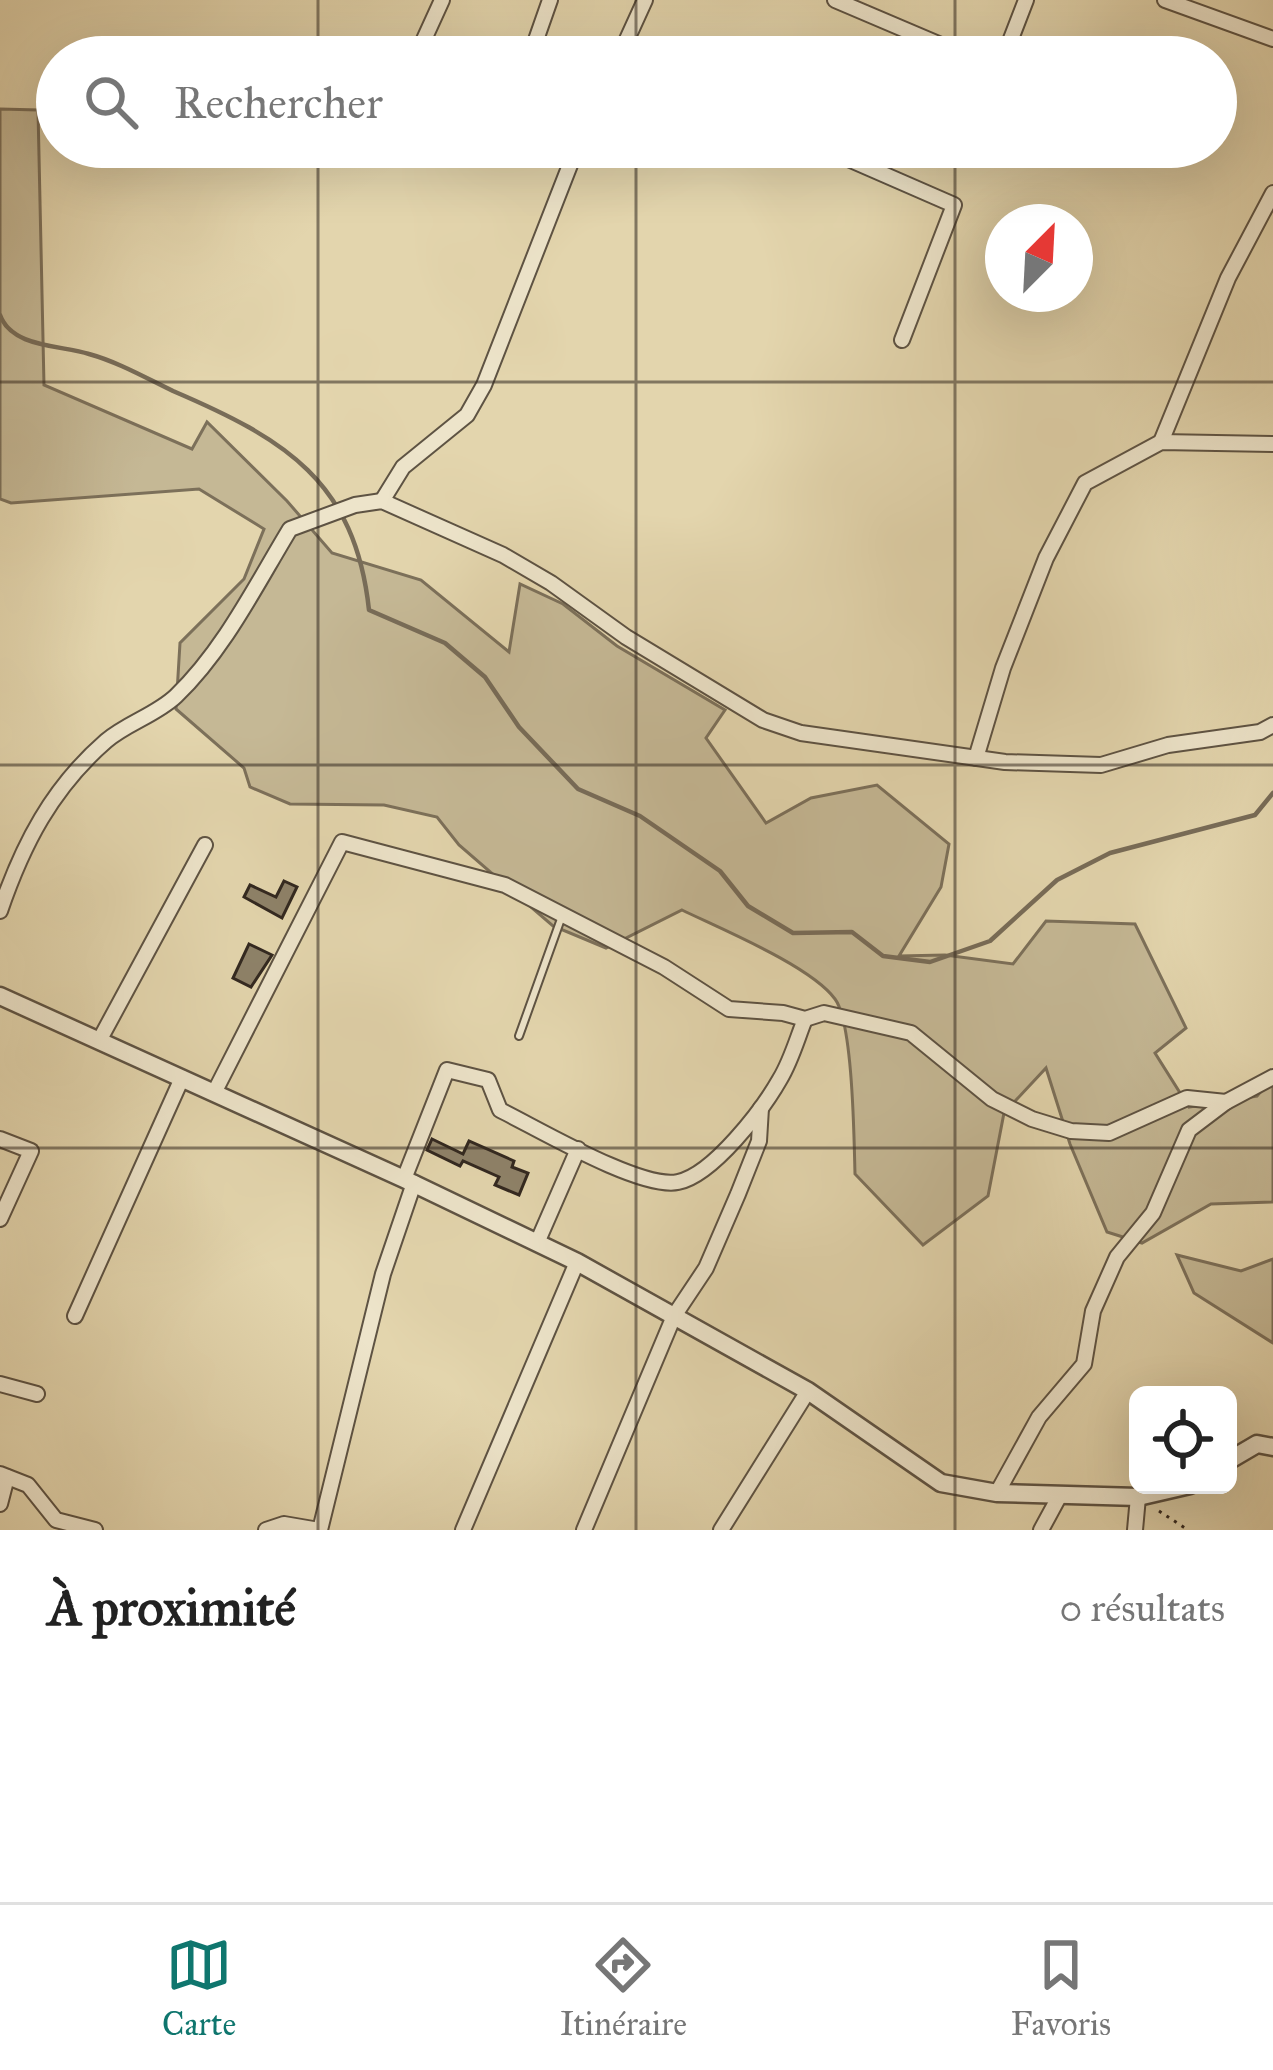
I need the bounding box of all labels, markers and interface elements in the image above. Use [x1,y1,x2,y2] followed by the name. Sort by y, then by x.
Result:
[36,36,1237,168] search box
[78,69,144,135] icon: search
[174,75,383,130] text: Rechercher
[985,204,1093,312] north arrow
[1129,1386,1237,1494] map controls
[1129,1386,1237,1494] button: locate
[48,1577,296,1639] text: À proximité
[1060,1584,1225,1632] text: 0 résultats
[162,1932,236,2044] tab: Carte
[560,1932,687,2044] tab: Itinéraire
[1011,1932,1111,2044] tab: Favoris

